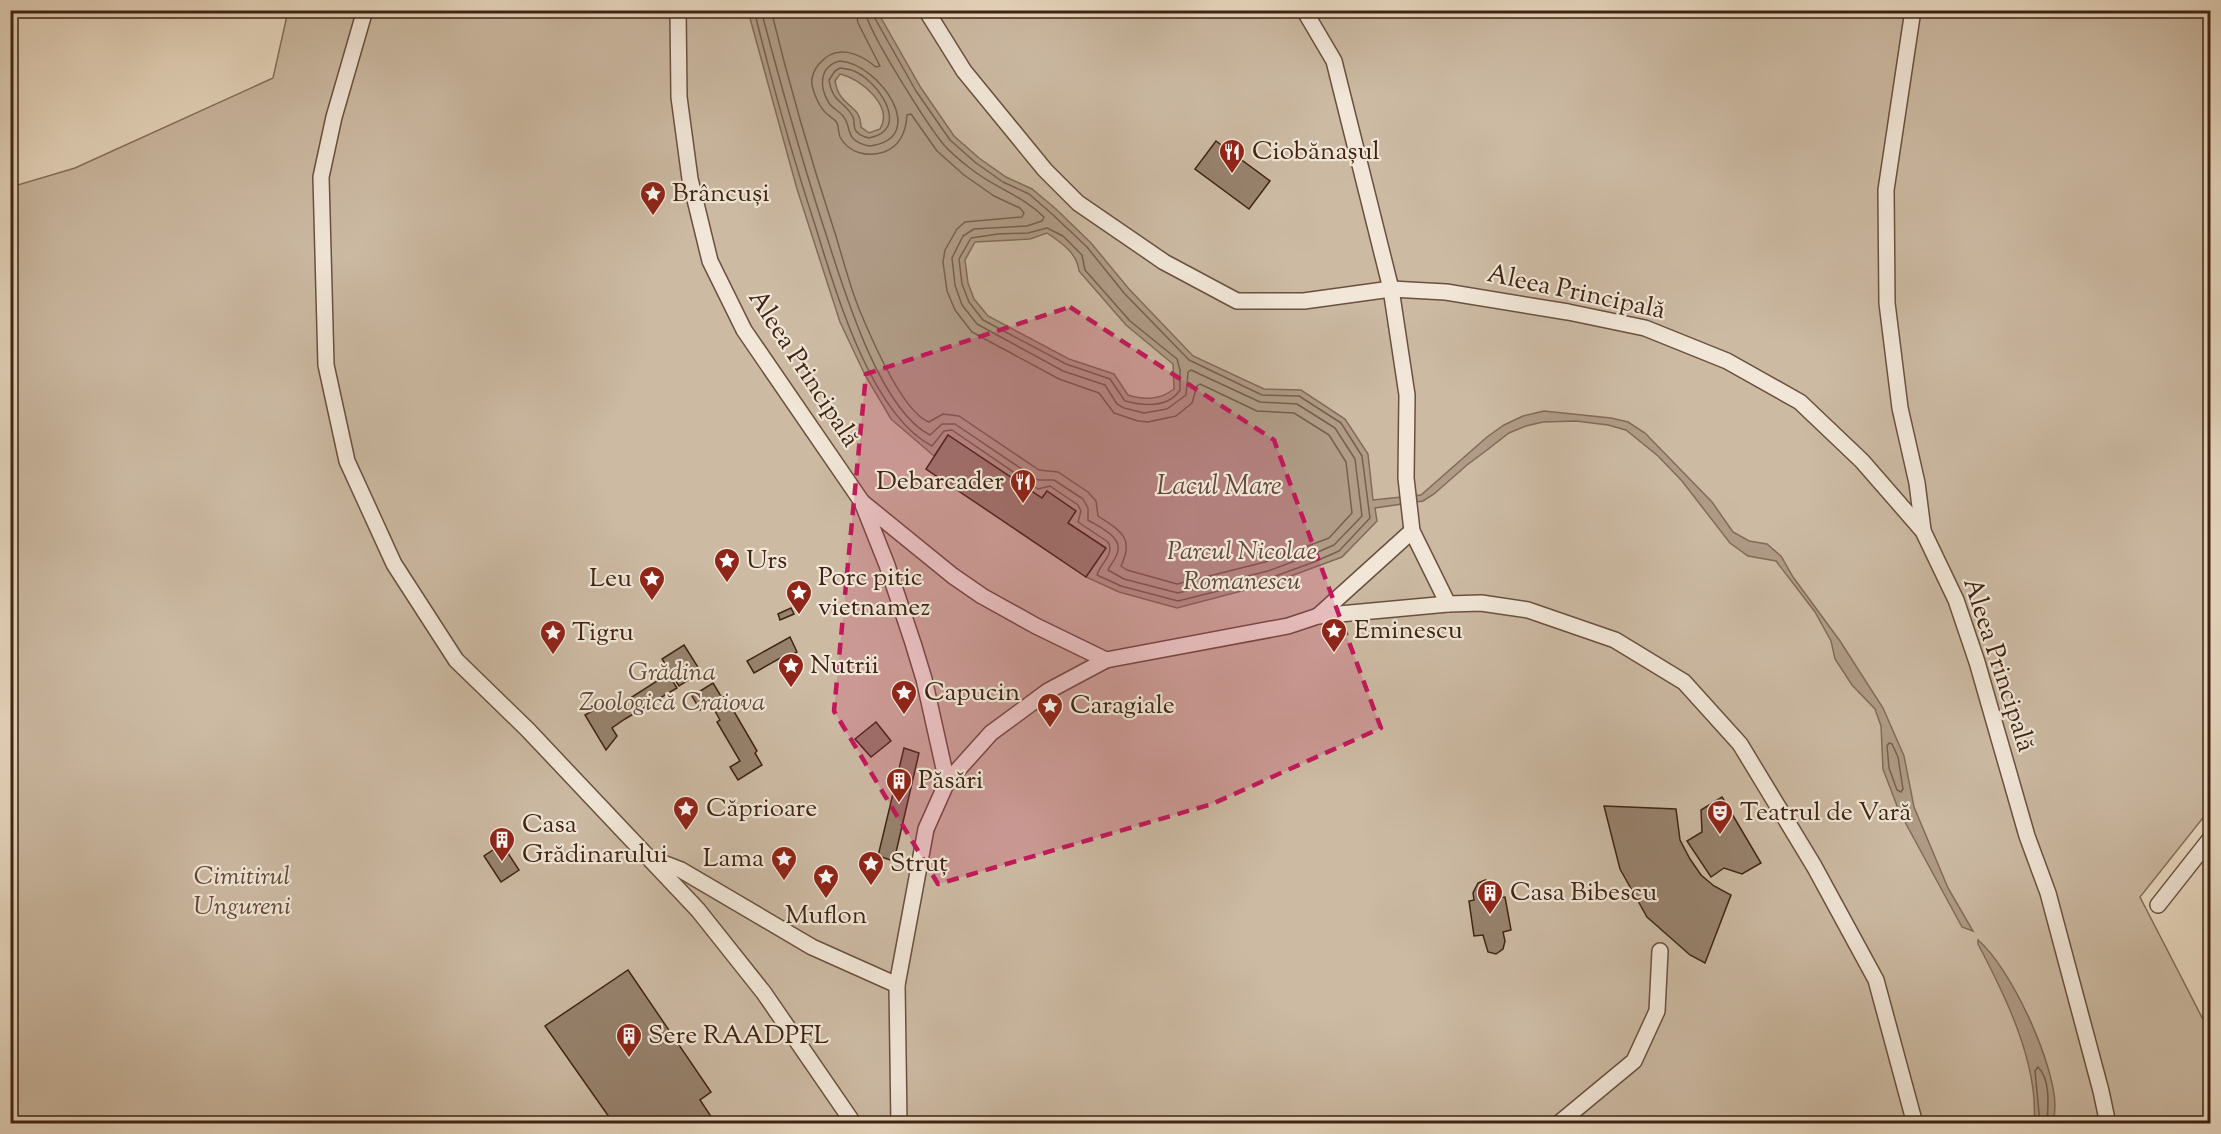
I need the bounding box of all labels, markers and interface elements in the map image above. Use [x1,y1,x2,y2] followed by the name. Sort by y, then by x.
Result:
[1252,134,1380,171] place label: Ciobănașul
[1217,137,1247,175] restaurant icon: Ciobănașul
[672,176,770,213] place label: Brâncuși
[638,179,668,217] place icon: Brâncuși
[1484,256,1668,330] street label: Aleea Principală
[738,283,868,455] street label: Aleea Principală
[876,464,1004,501] place label: Debarcader
[1008,467,1038,505] restaurant icon: Debarcader
[1156,468,1282,507] water label: Lacul Mare
[1167,534,1317,601] park label: Parcul Nicolae Romanescu
[746,543,787,580] place label: Urs
[712,546,742,584] place icon: Urs
[818,560,930,627] place label: Porc pitic vietnamez
[589,561,632,598] place label: Leu
[637,564,667,602] place icon: Leu
[1952,573,2044,757] street label: Aleea Principală
[784,578,814,616] place icon: Porc pitic vietnamez
[1354,613,1463,650] place label: Eminescu
[572,615,634,652] place label: Tigru
[1319,616,1349,654] place icon: Eminescu
[538,618,568,656] place icon: Tigru
[810,648,879,685] place label: Nutrii
[776,651,806,689] place icon: Nutrii
[579,655,765,722] park label: Grădina Zoologică Craiova
[924,675,1020,712] place label: Capucin
[889,678,919,716] place icon: Capucin
[1070,688,1175,725] place label: Caragiale
[1035,691,1065,729] place icon: Caragiale
[918,763,983,800] place label: Păsări
[884,766,914,804] building icon: Păsări
[706,791,817,828] place label: Căprioare
[671,794,701,832] place icon: Căprioare
[1740,795,1911,832] place label: Teatrul de Vară
[1705,798,1735,836] theatre icon: Teatrul de Vară
[522,807,668,874] place label: Casa Grădinarului
[487,825,517,863] building icon: Casa Grădinarului
[703,841,764,878] place label: Lama
[769,844,799,882] place icon: Lama
[890,846,948,883] place label: Struț
[856,849,886,887] place icon: Struț
[193,859,291,926] park label: Cimitirul Ungureni
[811,862,841,900] place icon: Muflon
[1510,875,1657,912] place label: Casa Bibescu
[1475,878,1505,916] building icon: Casa Bibescu
[785,898,867,935] place label: Muflon
[648,1018,830,1055] place label: Sere RAADPFL
[614,1021,644,1059] building icon: Sere RAADPFL

